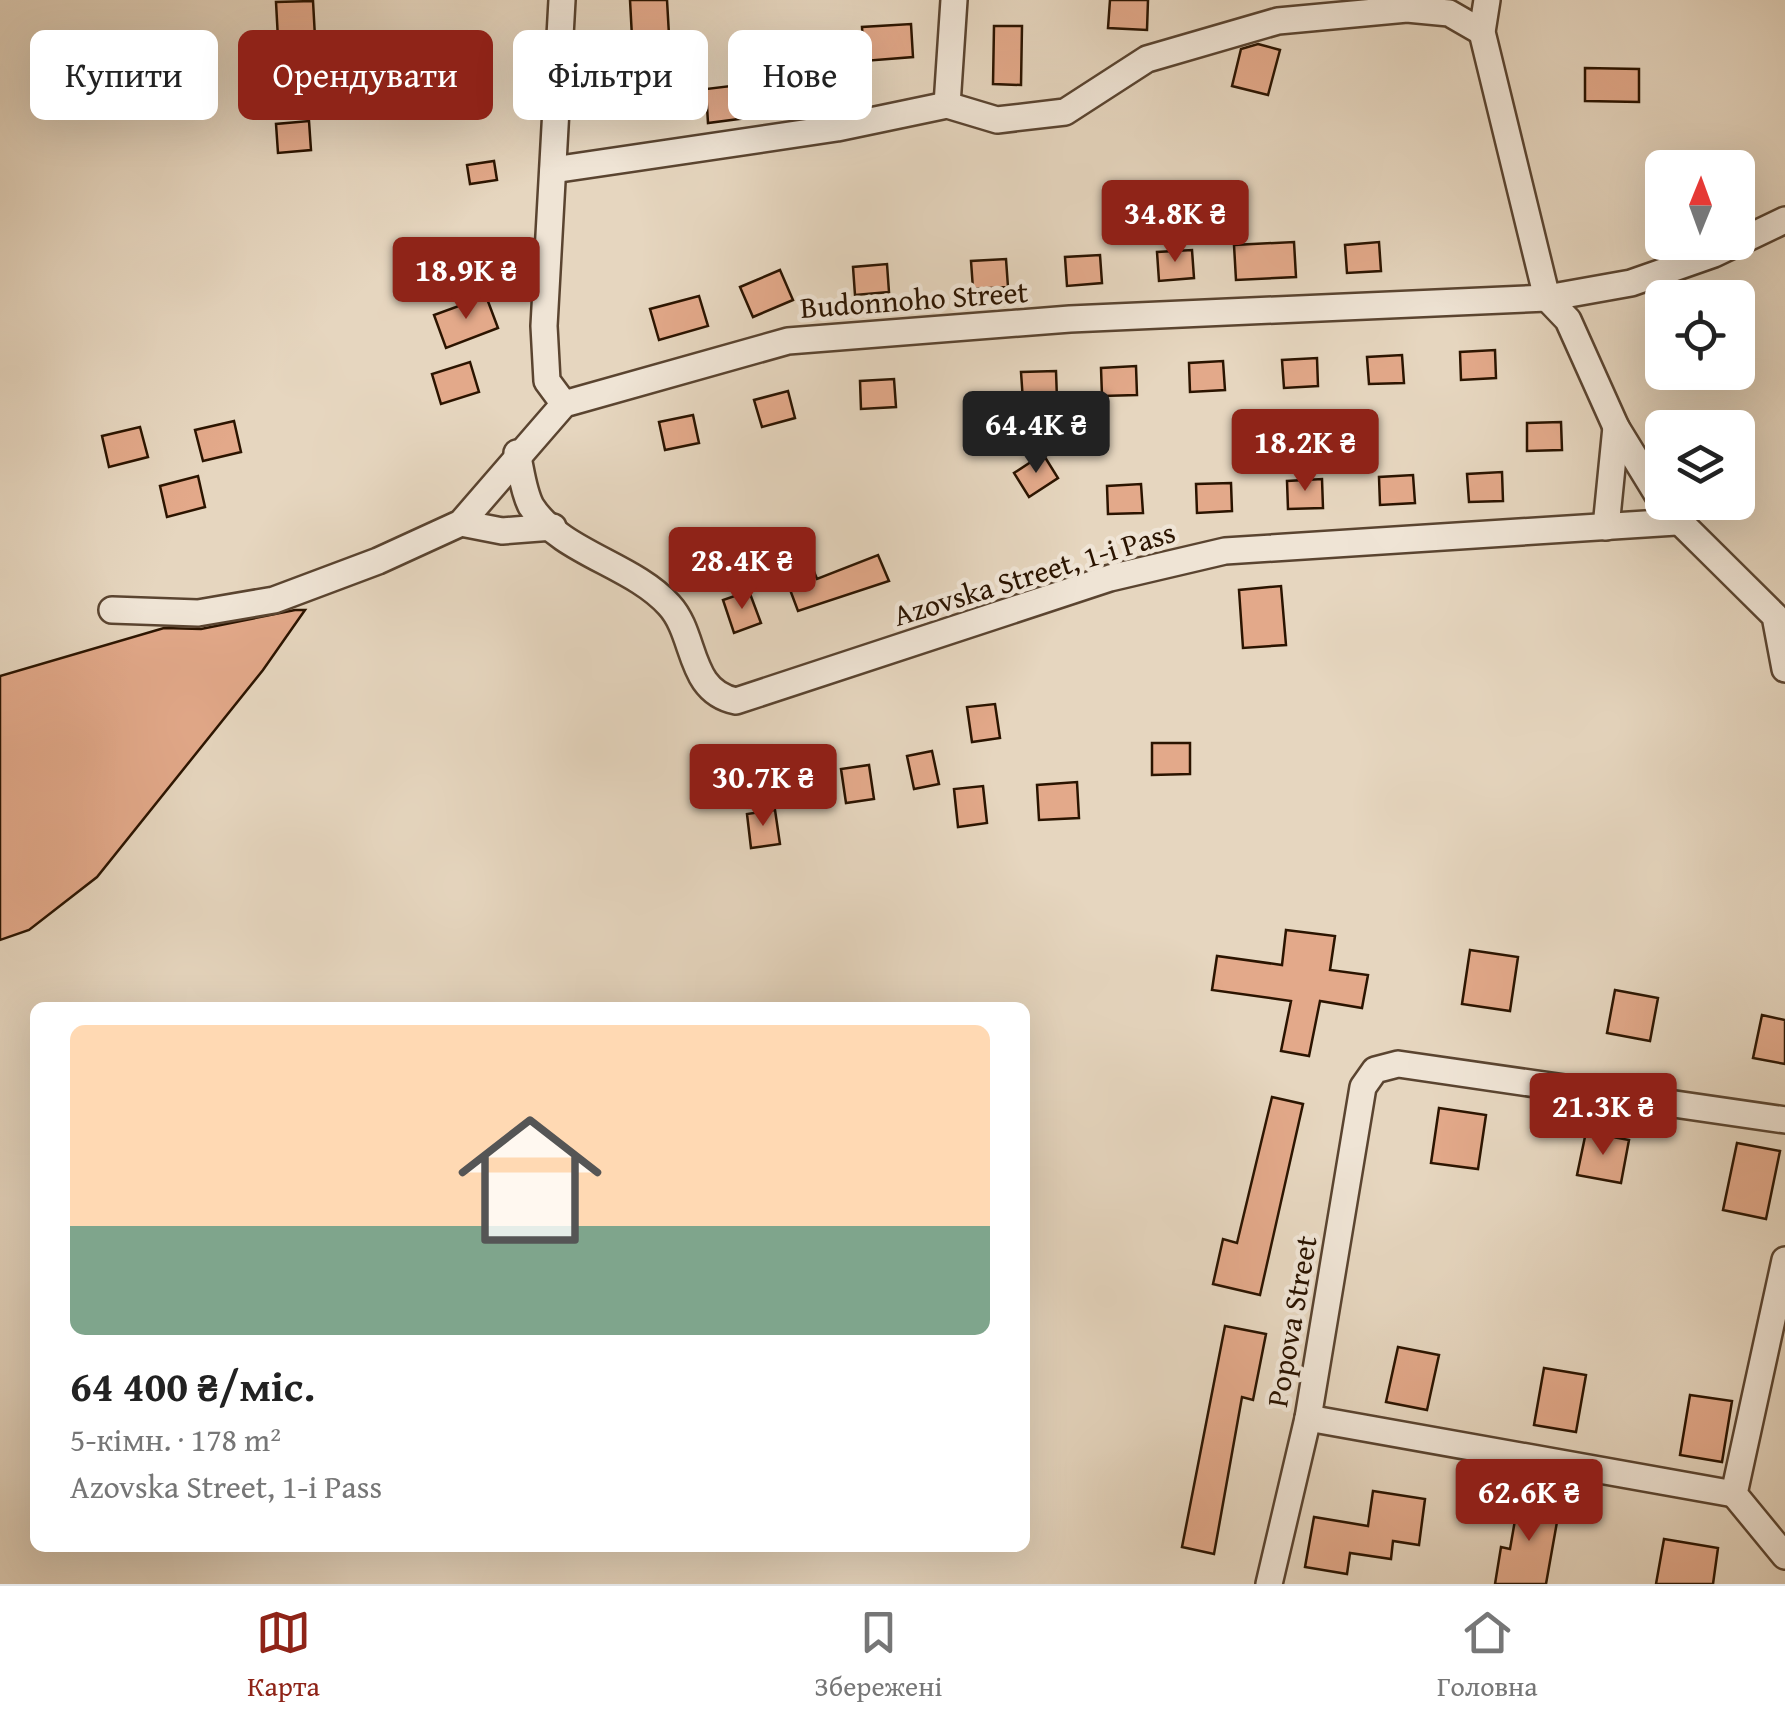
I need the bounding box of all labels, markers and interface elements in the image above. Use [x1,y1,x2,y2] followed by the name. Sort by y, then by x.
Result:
[30,30,218,120] chip: Купити
[238,30,493,120] chip: Орендувати
[513,30,708,120] chip: Фільтри
[728,30,872,120] chip: Нове
[1645,150,1755,260] north arrow
[1645,150,1755,520] map controls
[1083,180,1267,265] pin: 34.8K ₴
[1124,189,1226,236] text: 34.8K ₴
[374,237,558,322] pin: 18.9K ₴
[415,246,517,293] text: 18.9K ₴
[799,269,1030,329] street label: Budonnoho Street
[1645,280,1755,390] button: locate
[944,391,1128,476] pin: 64.4K ₴
[985,400,1087,447] text: 64.4K ₴
[1213,409,1397,494] pin: 18.2K ₴
[1645,410,1755,520] button: layers
[1254,418,1356,465] text: 18.2K ₴
[888,509,1180,637] street label: Azovska Street, 1-i Pass
[650,527,834,612] pin: 28.4K ₴
[691,536,793,583] text: 28.4K ₴
[671,744,855,829] pin: 30.7K ₴
[712,753,814,800] text: 30.7K ₴
[1511,1073,1695,1158] pin: 21.3K ₴
[1552,1082,1654,1129] text: 21.3K ₴
[440,1090,620,1270] icon: home
[1254,1231,1328,1410] street label: Popova Street
[70,1355,315,1416] text: 64 400 ₴/міс.
[70,1416,281,1463] text: 5-кімн. · 178 m²
[1437,1459,1621,1544] pin: 62.6K ₴
[70,1463,382,1510] text: Azovska Street, 1-i Pass
[1478,1468,1580,1515] text: 62.6K ₴
[247,1605,320,1706] tab: Карта
[814,1605,942,1706] tab: Збережені
[1437,1605,1538,1706] tab: Головна

